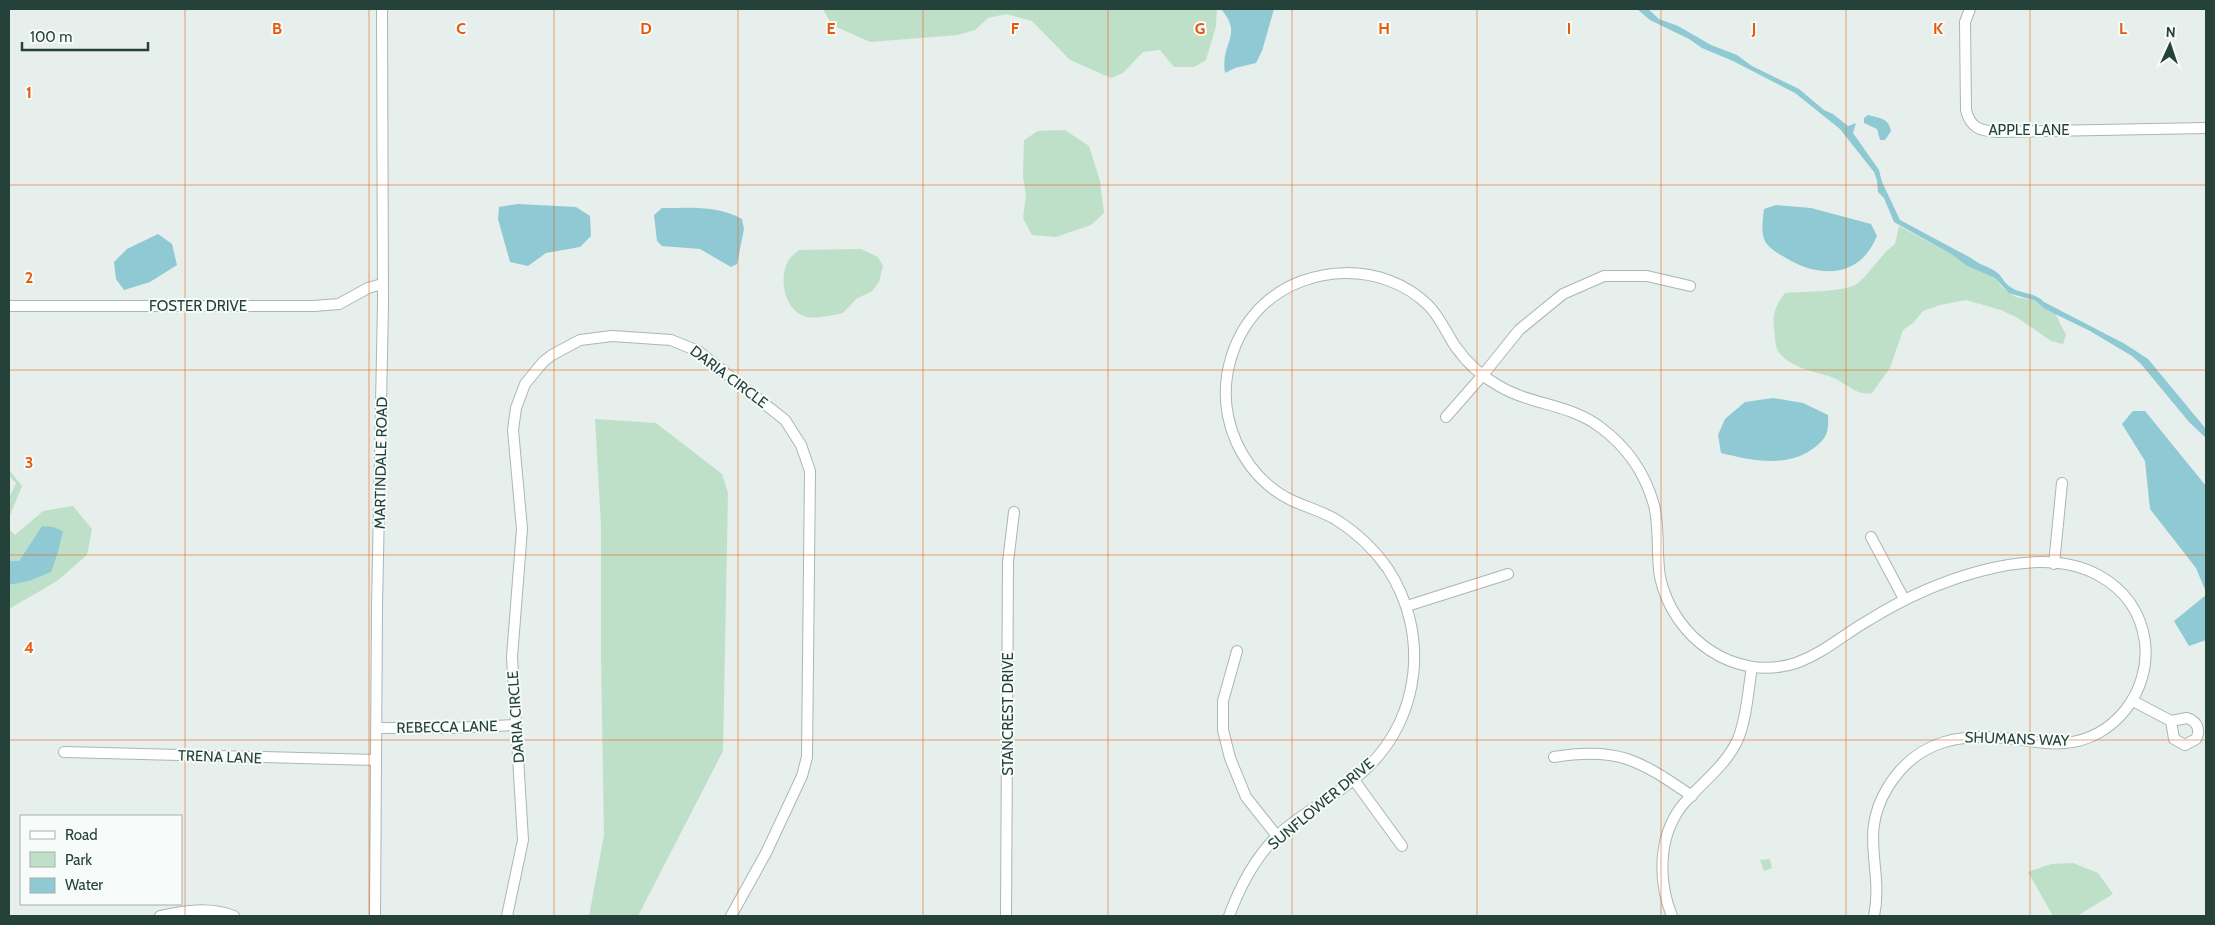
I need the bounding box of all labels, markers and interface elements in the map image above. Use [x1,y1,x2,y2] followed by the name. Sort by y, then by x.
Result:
[272,19,282,38] text: B
[456,19,466,38] text: C
[640,19,652,38] text: D
[826,19,836,38] text: E
[1011,19,1020,38] text: F
[1195,19,1205,38] text: G
[1378,19,1390,38] text: H
[1567,19,1571,38] text: I
[1751,19,1756,38] text: J
[1933,19,1943,38] text: K
[2119,19,2127,38] text: L
[22,20,149,52] scale bar
[2145,20,2195,70] north arrow
[2165,23,2176,41] text: N
[30,28,72,46] text: 100 m
[26,83,32,102] text: 1
[1988,121,2070,139] street label: APPLE LANE
[25,268,33,287] text: 2
[149,297,247,315] street label: FOSTER DRIVE
[687,342,771,412] street label: DARIA CIRCLE
[371,397,391,529] street label: MARTINDALE ROAD
[25,453,33,472] text: 3
[24,638,34,657] text: 4
[999,652,1017,776] street label: STANCREST DRIVE
[504,670,528,764] street label: DARIA CIRCLE
[396,717,498,737] street label: REBECCA LANE
[1964,728,2070,750] street label: SHUMANS WAY
[178,747,262,767] street label: TRENA LANE
[1264,754,1378,854] street label: SUNFLOWER DRIVE
[20,815,182,905] legend
[65,826,98,844] text: Road
[65,851,92,869] text: Park
[65,876,103,894] text: Water

